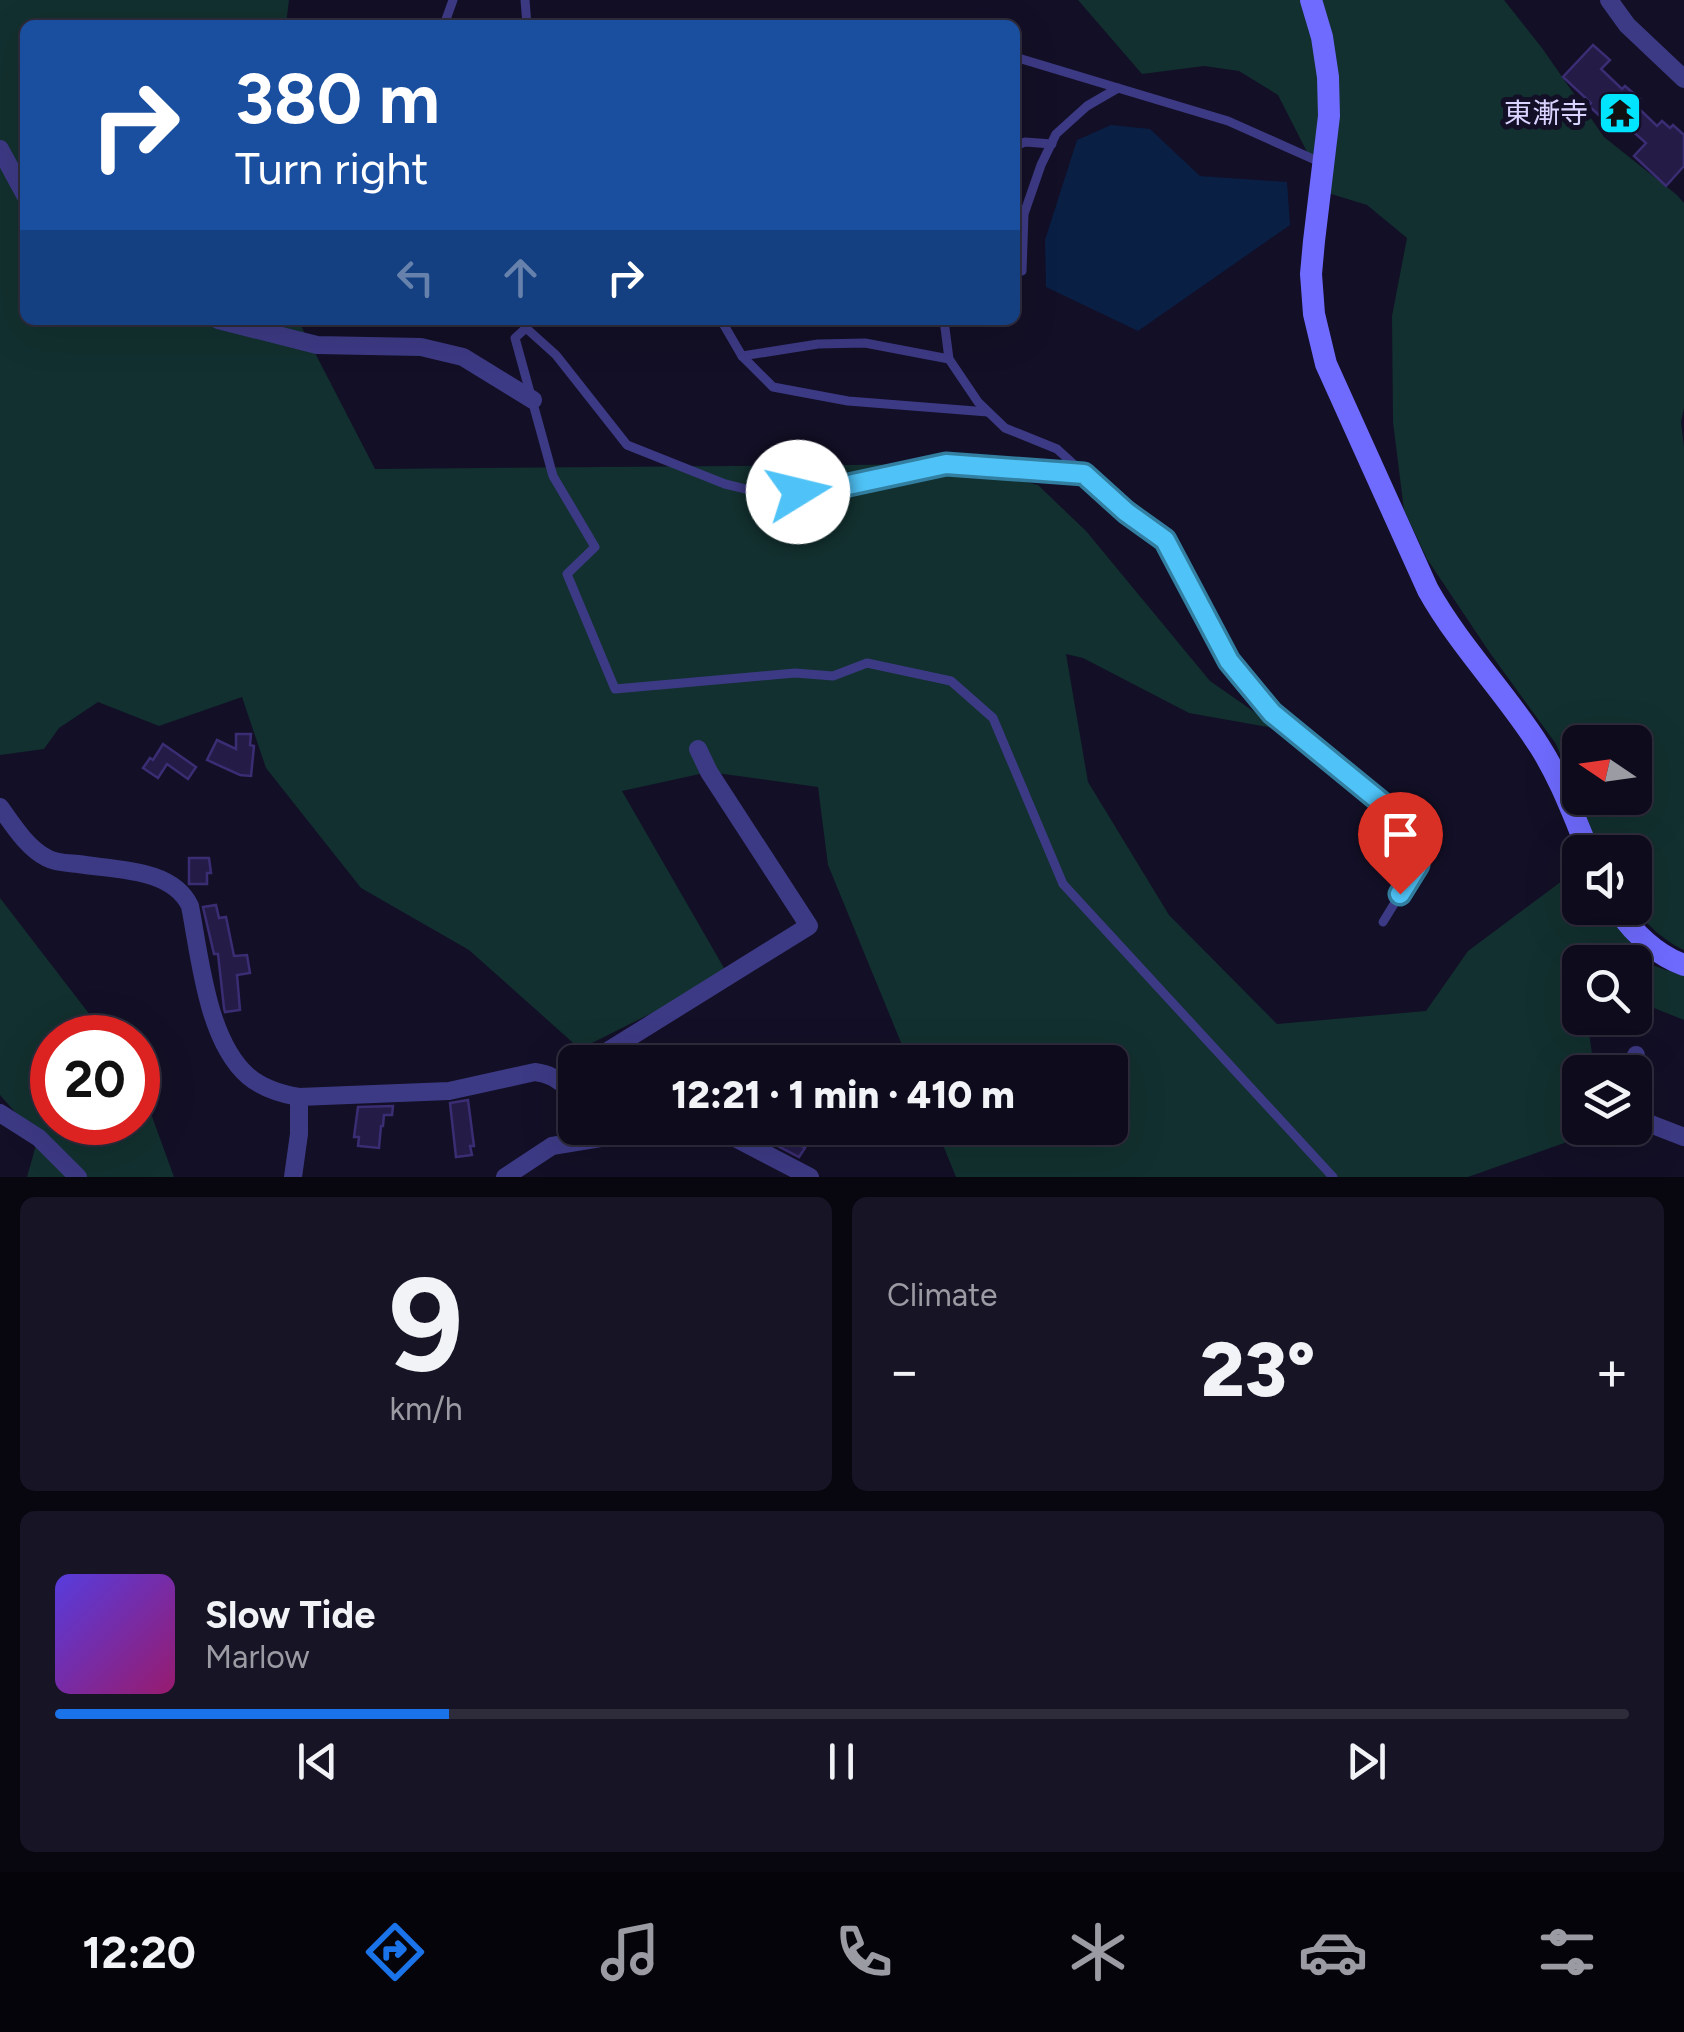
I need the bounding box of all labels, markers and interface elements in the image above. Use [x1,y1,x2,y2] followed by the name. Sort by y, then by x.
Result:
[235,56,440,141] text: 380 m
[70,60,200,190] icon: right
[1597,90,1643,136] temple icon: 東漸寺
[1504,96,1588,130] place label: 東漸寺
[235,141,428,195] text: Turn right
[388,250,443,305] icon: left
[493,250,548,305] icon: ahead
[598,250,653,305] icon: right
[746,440,850,544] position arrow
[1562,725,1652,815] north arrow
[1562,725,1652,1145] map controls
[1358,792,1443,895] pin
[1373,807,1428,862] icon: arrive
[1562,835,1652,925] button: sound
[1562,945,1652,1035] button: search
[30,1015,160,1145] speed limit sign: 20
[1562,1055,1652,1145] button: layers
[671,1072,1015,1118] text: 12:21 · 1 min · 410 m
[388,1247,464,1403] text: 9
[887,1276,998,1314] text: Climate
[1201,1325,1315,1415] text: 23°
[887,1338,921,1404] text: −
[1595,1338,1629,1404] text: +
[389,1390,463,1428] text: km/h
[205,1592,375,1638] text: Slow Tide
[205,1638,309,1676] text: Marlow
[290,1734,345,1789] icon: previous
[814,1734,869,1789] icon: pause
[1339,1734,1394,1789] icon: next
[360,1917,430,1987] icon: directions
[595,1917,665,1987] icon: music
[829,1917,899,1987] icon: phone
[1063,1917,1133,1987] icon: climate
[1298,1917,1368,1987] icon: car
[1532,1917,1602,1987] icon: filters
[82,1925,196,1979] text: 12:20

